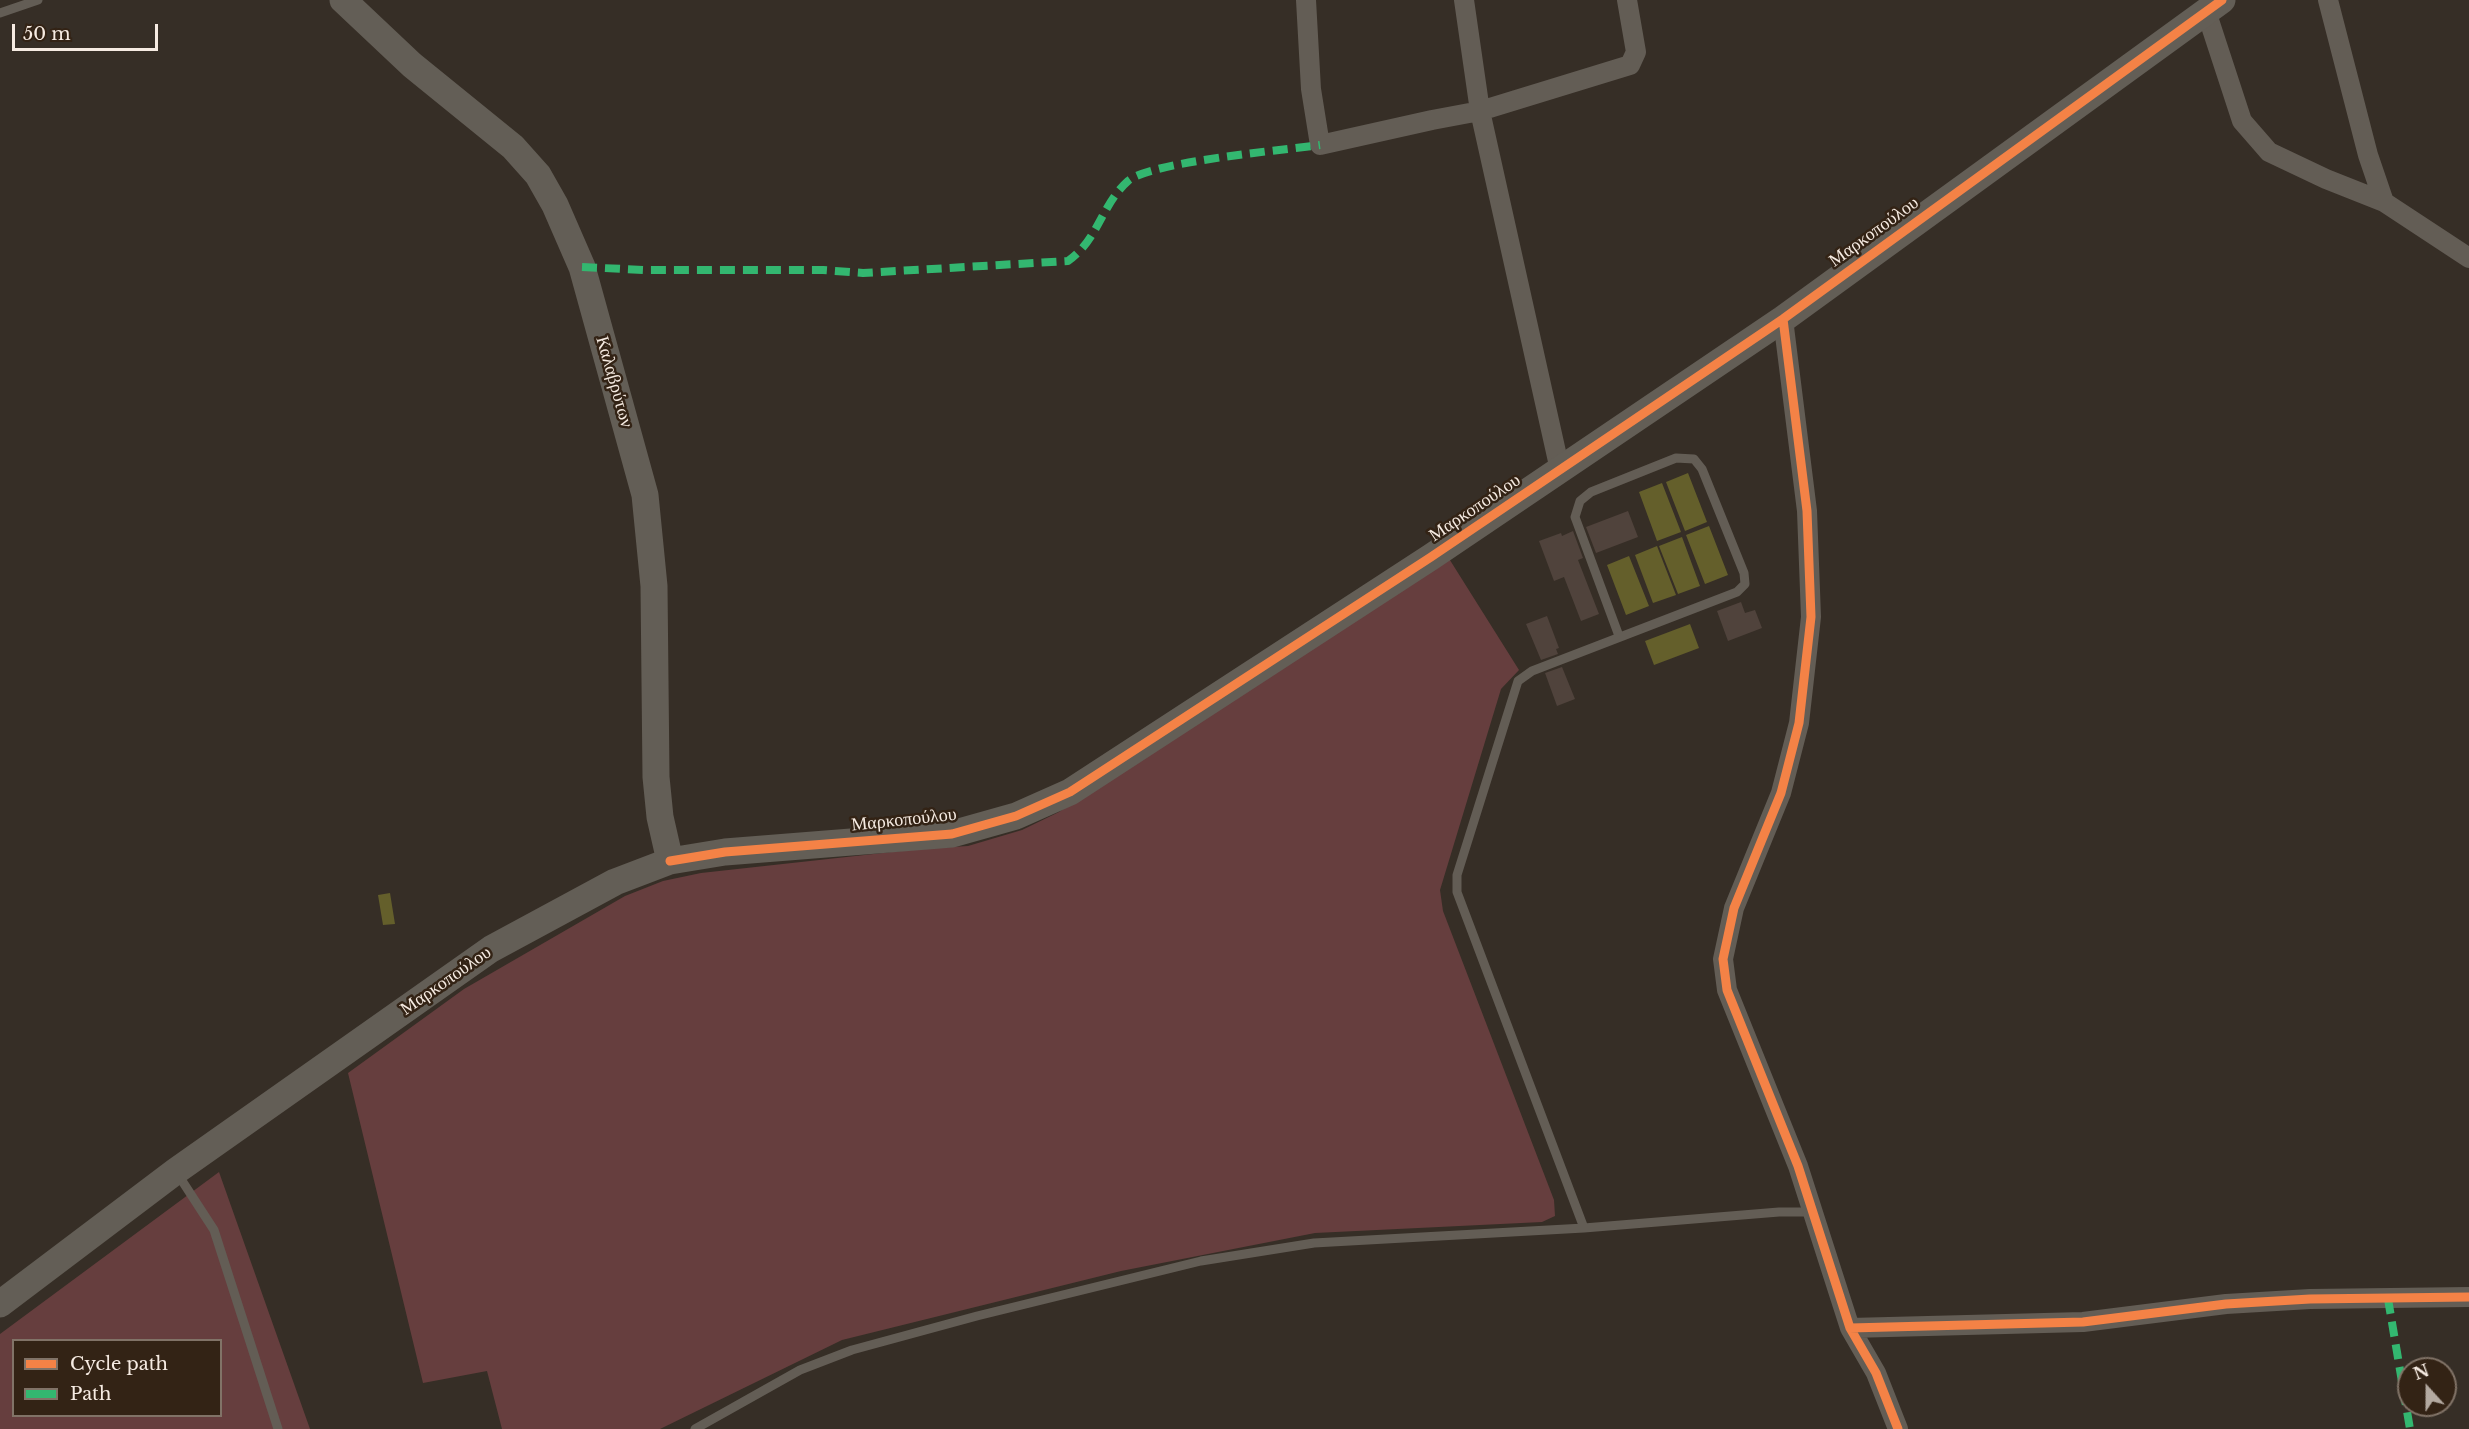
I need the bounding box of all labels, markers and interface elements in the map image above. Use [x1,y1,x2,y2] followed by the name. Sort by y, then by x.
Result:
[15,12,160,50] scale bar
[23,23,71,45] text: 50 m
[1825,192,1923,272] street label: Μαρκοπούλου
[591,334,637,430] street label: Καλαβρύτων
[1425,469,1525,547] street label: Μαρκοπούλου
[850,804,958,836] street label: Μαρκοπούλου
[396,942,496,1020] street label: Μαρκοπούλου
[12,1339,222,1417] legend
[70,1353,168,1375] text: Cycle path
[2397,1357,2457,1417] north arrow
[2411,1360,2432,1384] text: N
[70,1383,111,1405] text: Path

